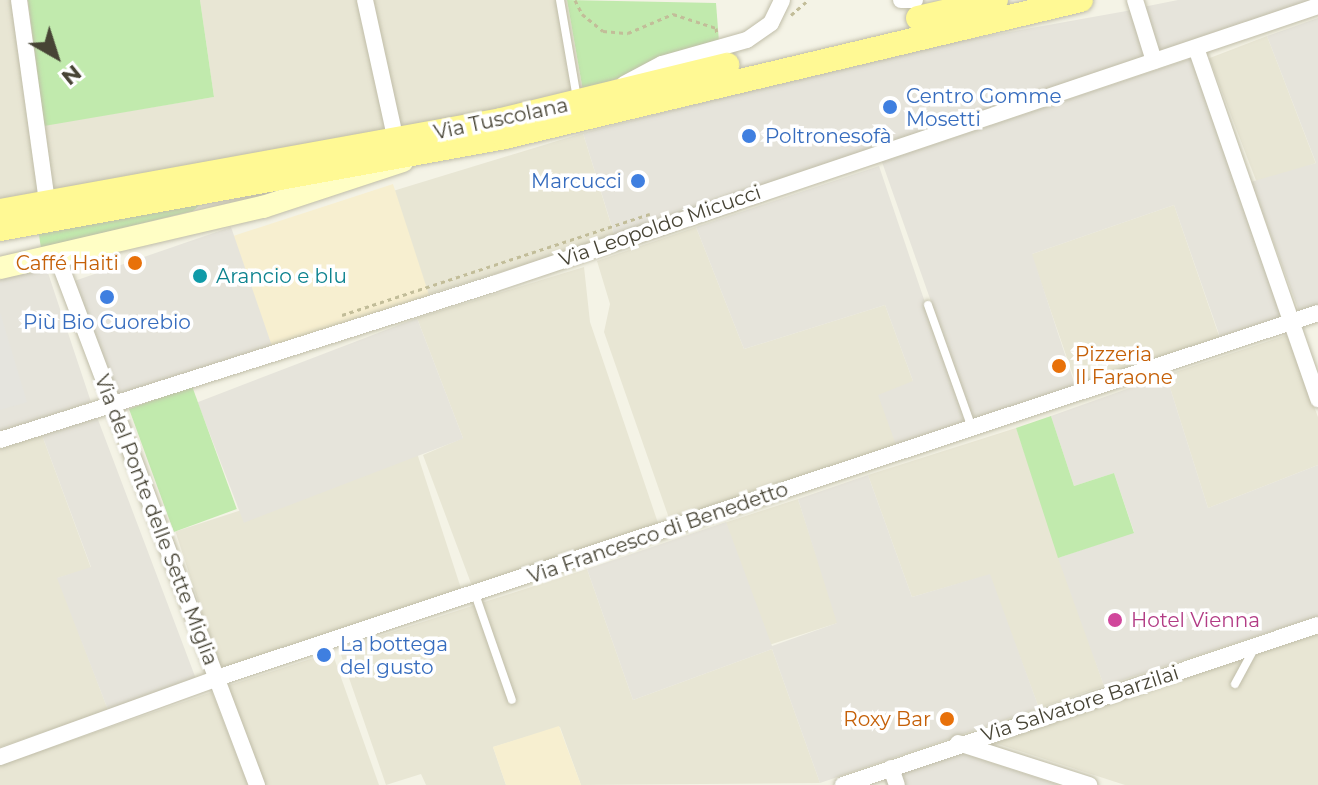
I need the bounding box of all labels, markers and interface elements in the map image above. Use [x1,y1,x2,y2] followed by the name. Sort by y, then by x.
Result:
[16,16,96,96] north arrow
[56,59,87,91] text: N
[906,84,1062,131] place label: Centro Gomme Mosetti
[432,93,570,145] street label: Via Tuscolana
[881,98,899,116] marker: Centro Gomme Mosetti
[765,124,892,148] place label: Poltronesofà
[740,127,758,145] marker: Poltronesofà
[531,169,622,193] place label: Marcucci
[629,172,647,190] marker: Marcucci
[556,180,764,272] street label: Via Leopoldo Micucci
[16,251,119,275] place label: Caffé Haiti
[126,254,144,272] marker: Caffé Haiti
[216,264,347,288] place label: Arancio e blu
[191,267,209,285] marker: Arancio e blu
[98,288,116,306] marker: Più Bio Cuorebio
[23,310,191,334] place label: Più Bio Cuorebio
[1075,342,1173,389] place label: Pizzeria Il Faraone
[1050,357,1068,375] marker: Pizzeria Il Faraone
[89,371,223,669] street label: Via del Ponte delle Sette Miglia
[525,477,791,589] street label: Via Francesco di Benedetto
[1131,608,1260,632] place label: Hotel Vienna
[1106,611,1124,629] marker: Hotel Vienna
[340,632,448,679] place label: La bottega del gusto
[315,646,333,664] marker: La bottega del gusto
[978,661,1182,747] street label: Via Salvatore Barzilai
[843,707,931,731] place label: Roxy Bar
[938,710,956,728] marker: Roxy Bar

